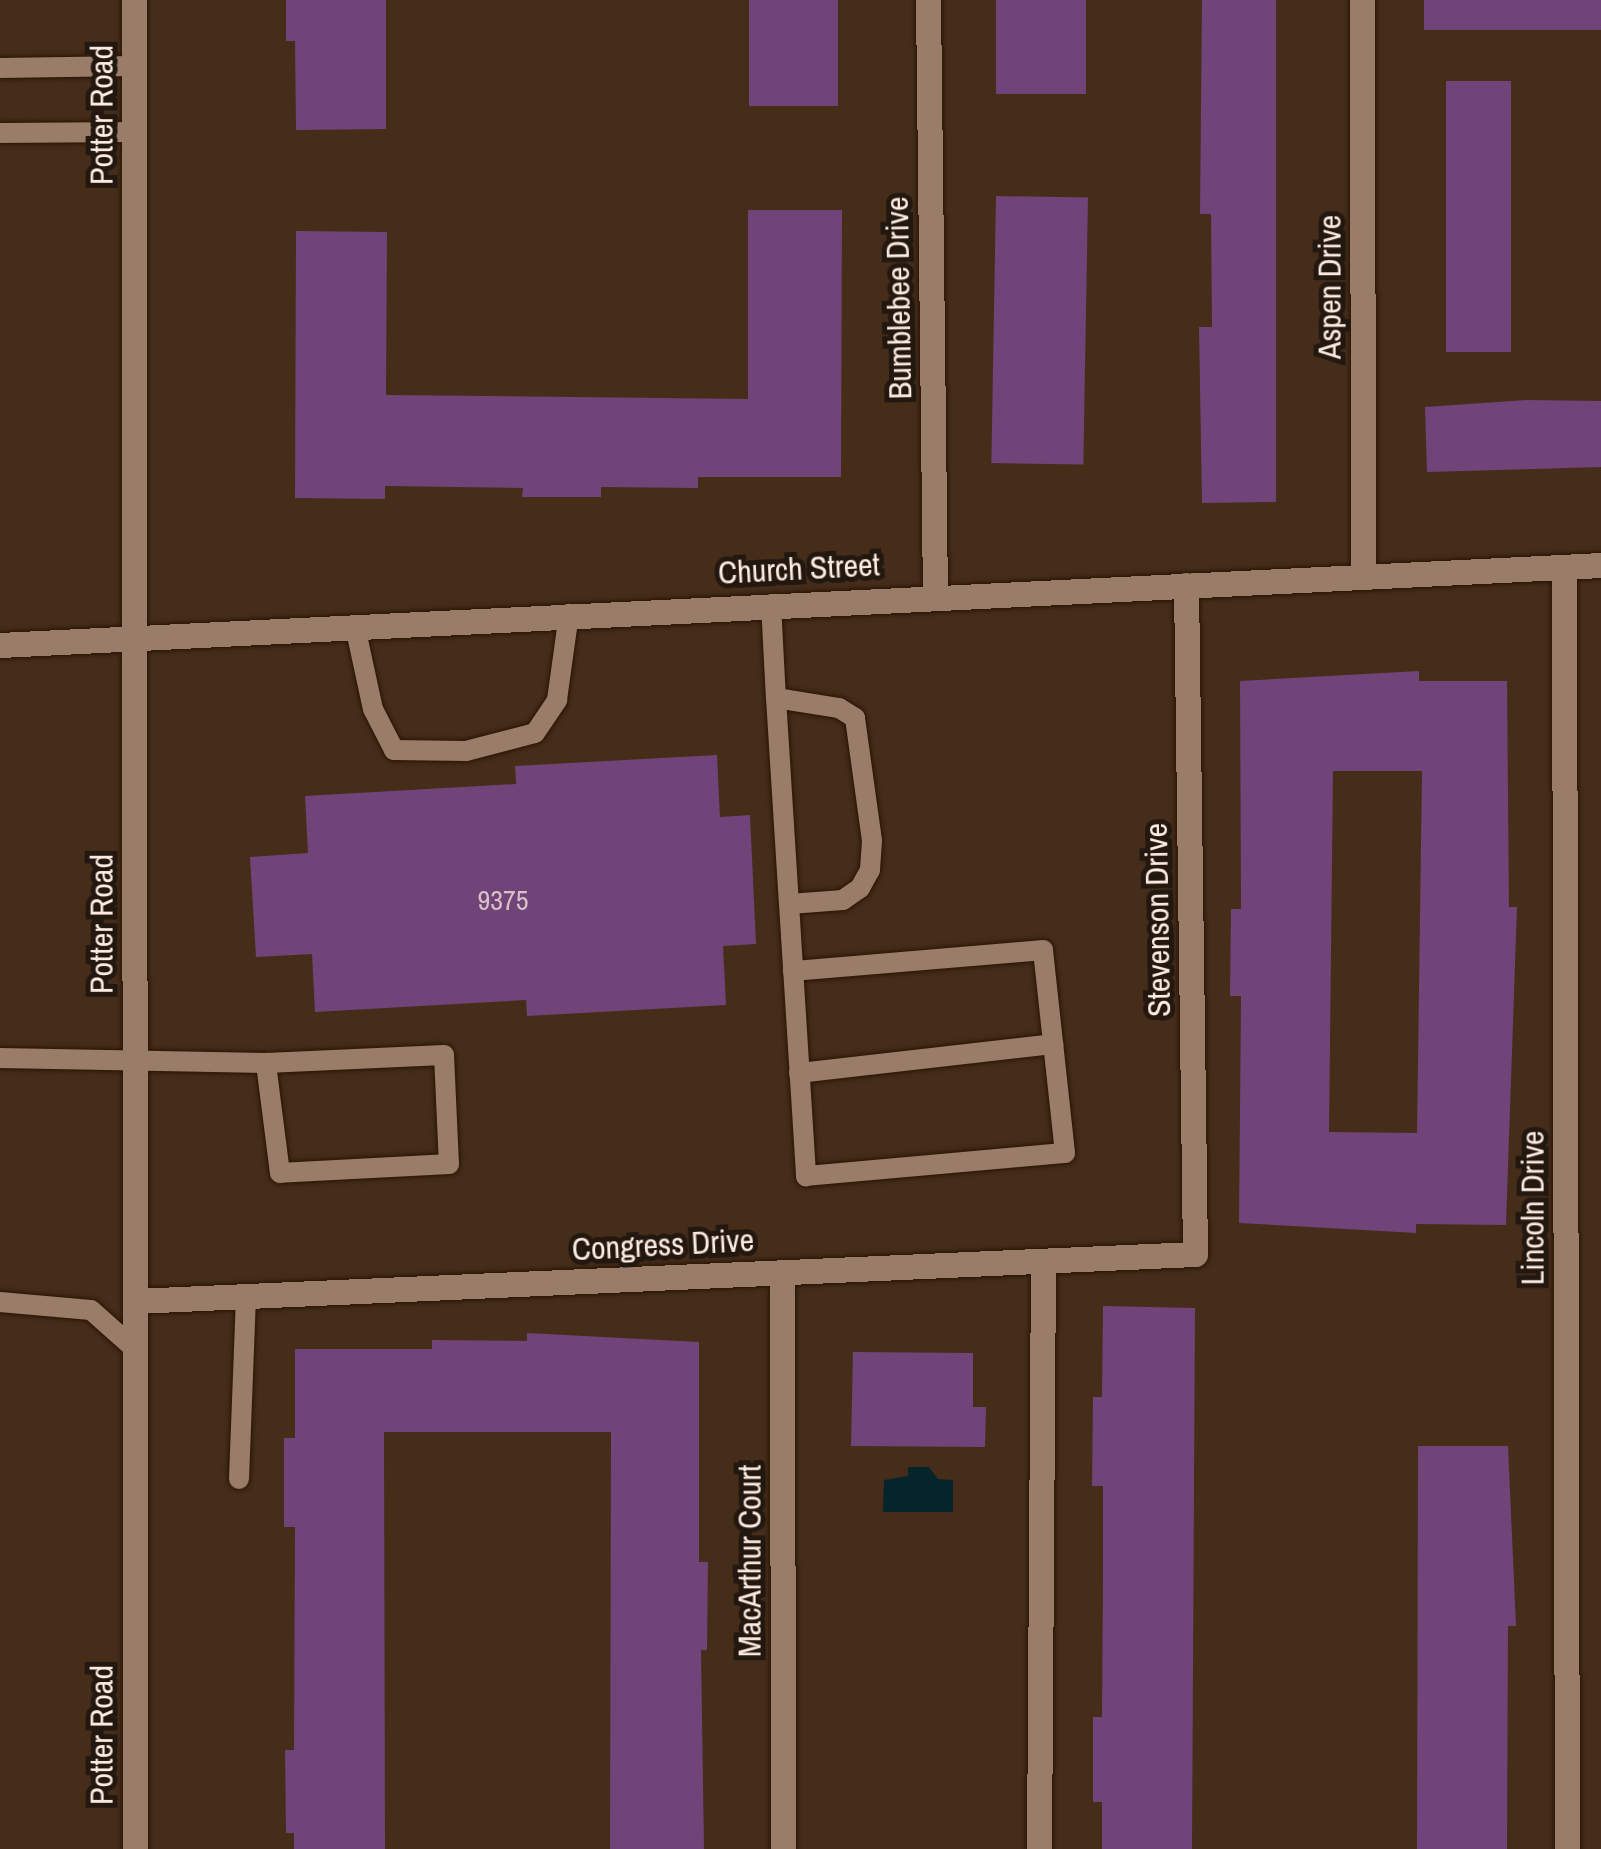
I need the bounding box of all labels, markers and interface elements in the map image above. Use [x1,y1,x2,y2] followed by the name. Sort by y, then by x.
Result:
[83,45,121,185] street label: Potter Road
[878,196,920,400] street label: Bumblebee Drive
[1311,215,1349,359] street label: Aspen Drive
[717,546,881,592] street label: Church Street
[1137,823,1179,1017] street label: Stevenson Drive
[83,854,121,994] street label: Potter Road
[477,883,529,917] house number: 9375
[1514,1131,1552,1285] street label: Lincoln Drive
[571,1221,755,1269] street label: Congress Drive
[731,1465,769,1657] street label: MacArthur Court
[83,1665,121,1805] street label: Potter Road

